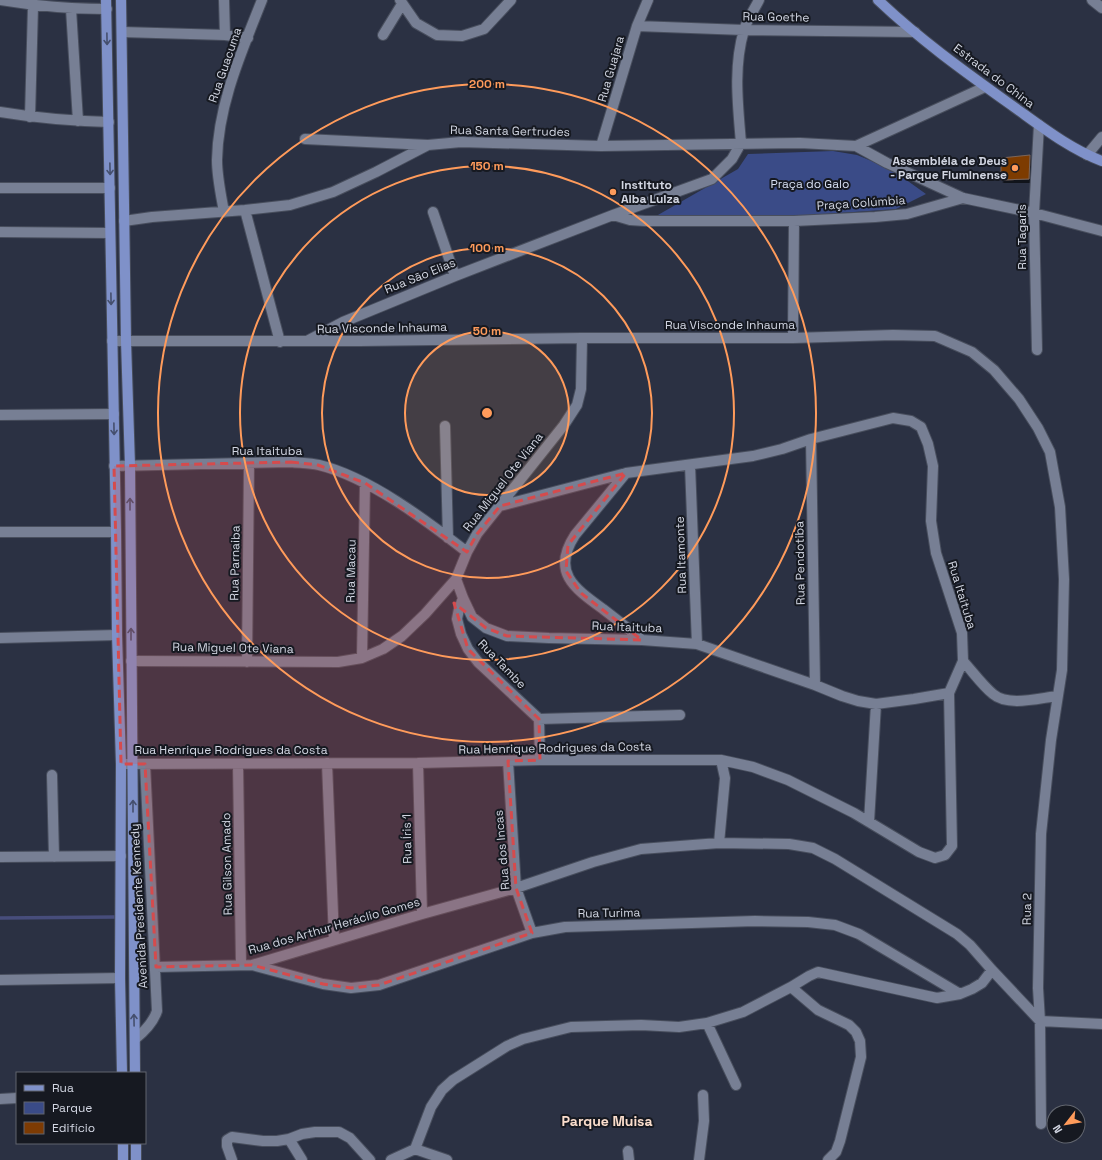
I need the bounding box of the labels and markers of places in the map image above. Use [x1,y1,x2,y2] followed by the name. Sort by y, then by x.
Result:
[890,153,1007,183] place label: Assembléia de Deus - Parque Fluminense
[1010,163,1020,173] marker: Assembléia de Deus - Parque Fluminense
[621,177,680,207] place label: Instituto Alba Luiza
[608,187,618,197] marker: Instituto Alba Luiza
[480,406,494,420] centre of rings

